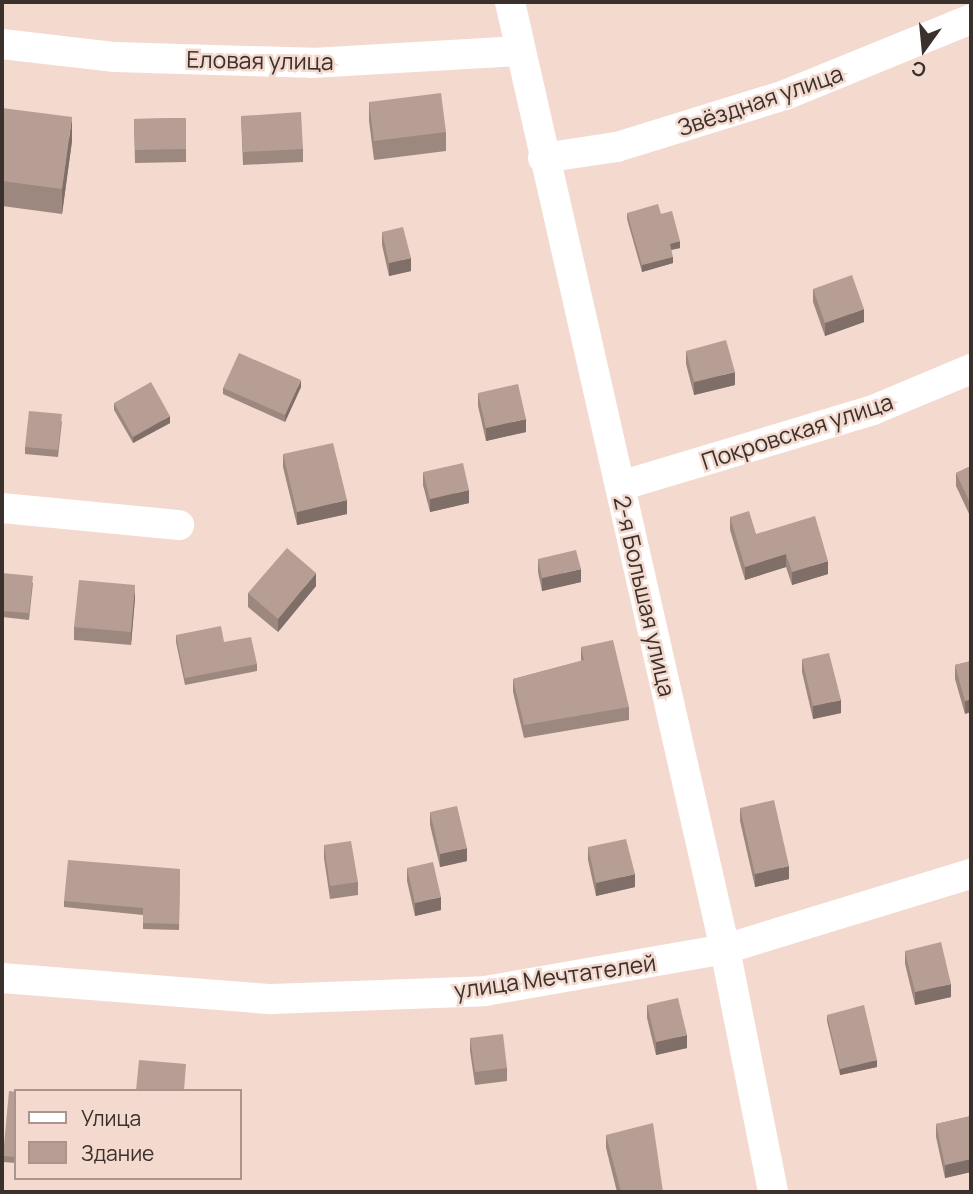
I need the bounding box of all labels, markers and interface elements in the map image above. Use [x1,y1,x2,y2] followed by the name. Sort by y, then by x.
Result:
[889,14,959,84] north arrow
[186,45,334,75] street label: Еловая улица
[908,55,929,84] text: С
[674,59,846,141] street label: Звёздная улица
[698,387,896,475] street label: Покровская улица
[608,493,682,699] street label: 2-я Большая улица
[452,948,658,1004] street label: улица Мечтателей
[14,1089,242,1180] legend
[81,1104,141,1132] text: Улица
[81,1139,154,1167] text: Здание

